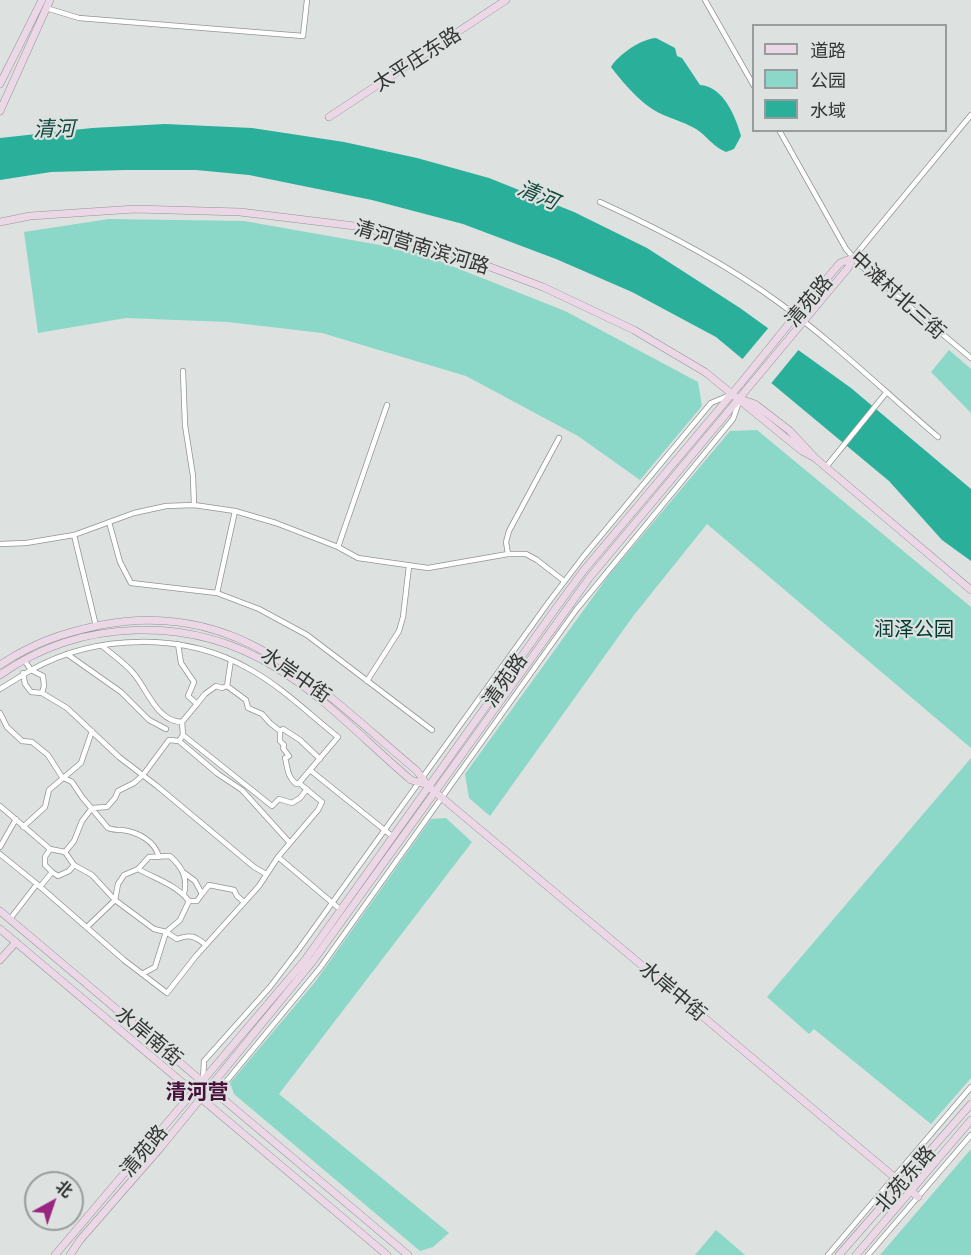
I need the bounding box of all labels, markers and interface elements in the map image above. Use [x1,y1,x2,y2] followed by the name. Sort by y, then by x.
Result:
[369,22,465,96] street label: 太平庄东路
[752,24,947,132] legend
[810,39,846,61] text: 道路
[810,69,846,91] text: 公园
[810,99,846,121] text: 水域
[33,116,75,142] water label: 清河
[514,175,562,215] water label: 清河
[352,215,492,279] street label: 清河营南滨河路
[845,246,951,344] street label: 中滩村北三街
[781,270,837,332] street label: 清苑路
[874,617,954,641] park label: 润泽公园
[256,642,336,708] street label: 水岸中街
[478,649,532,711] street label: 清苑路
[635,956,711,1026] street label: 水岸中街
[111,1001,187,1071] street label: 水岸南街
[166,1079,228,1105] district label: 清河营
[116,1120,172,1182] street label: 清苑路
[870,1141,940,1217] street label: 北苑东路
[24,1171,84,1231] north arrow
[52,1176,77,1201] text: 北

